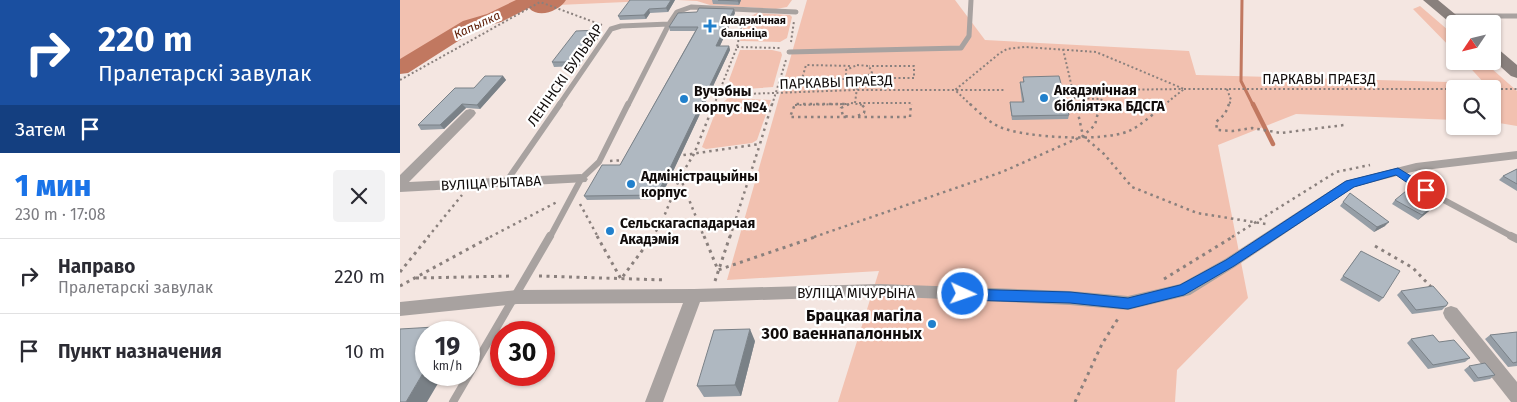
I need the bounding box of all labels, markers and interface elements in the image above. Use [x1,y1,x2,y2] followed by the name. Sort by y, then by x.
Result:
[452,8,503,42] water label: Капылка
[720,14,786,40] place label: Акадэмічная бальніца
[1446,15,1501,70] north arrow
[1446,15,1501,135] map controls
[98,18,193,60] text: 220 m
[703,19,717,33] marker: Акадэмічная бальніца
[15,20,80,85] icon: right
[524,21,607,130] street label: ЛЕНІНСКІ БУЛЬВАР
[98,60,311,87] text: Пралетарскі завулак
[1262,71,1376,88] street label: ПАРКАВЫ ПРАЕЗД
[779,72,893,93] street label: ПАРКАВЫ ПРАЕЗД
[1446,80,1501,135] button: search
[1053,82,1165,115] place label: Акадэмічная бібліятэка БДСГА
[694,83,767,116] place label: Вучэбны корпус №4
[1038,92,1050,104] marker: Акадэмічная бібліятэка БДСГА
[678,93,690,105] marker: Вучэбны корпус №4
[76,115,104,143] icon: arrive
[15,118,66,141] text: Затем
[15,168,91,204] text: 1 мин
[640,168,758,201] place label: Адміністрацыйны корпус
[1405,169,1447,211] pin
[333,170,385,222] button: close
[440,172,542,195] street label: ВУЛІЦА РЫТАВА
[1412,176,1440,204] icon: arrive
[625,178,637,190] marker: Адміністрацыйны корпус
[15,205,106,224] text: 230 m · 17:08
[619,215,755,248] place label: Сельскагаспадарчая Акадэмія
[604,225,616,237] marker: Сельскагаспадарчая Акадэмія
[58,255,135,278] text: Направо
[15,262,43,290] icon: right
[334,265,385,288] text: 220 m
[936,267,988,319] position arrow
[58,278,213,297] text: Пралетарскі завулак
[797,285,915,302] street label: ВУЛІЦА МІЧУРЫНА
[761,306,923,343] place label: Брацкая магіла 300 ваеннапалонных
[926,318,938,330] marker: Брацкая магіла 300 ваеннапалонных
[490,321,555,386] speed limit sign: 30
[435,332,460,362] text: 19
[15,337,43,365] icon: arrive
[58,340,222,363] text: Пункт назначения
[345,340,385,363] text: 10 m
[433,359,462,373] text: km/h

